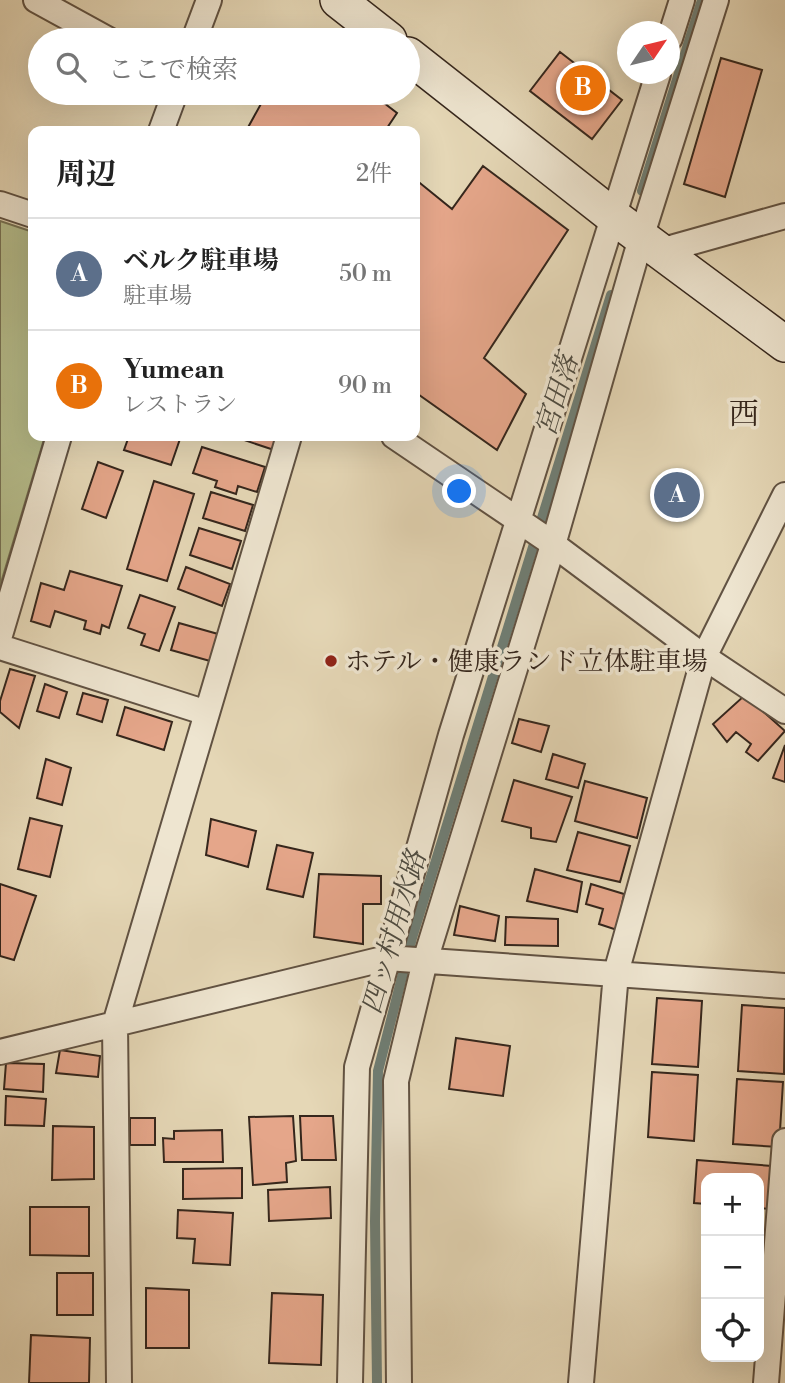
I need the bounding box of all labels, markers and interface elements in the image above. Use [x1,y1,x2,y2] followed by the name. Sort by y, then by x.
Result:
[617,21,680,84] north arrow
[28,28,420,105] search box
[52,48,90,86] icon: search
[108,54,238,86] text: ここで検索
[560,62,606,114] pin: B
[56,156,116,194] text: 周辺
[356,160,392,188] text: 2件
[123,245,278,277] text: ベルク駐車場
[71,260,87,288] text: A
[339,260,392,288] text: 50 m
[123,282,192,310] text: 駐車場
[528,346,588,441] water label: 宮田落
[123,354,224,386] text: Yumean
[70,372,88,400] text: B
[338,372,392,400] text: 90 m
[123,391,237,419] text: レストラン
[729,396,759,434] district label: 西
[654,469,700,521] pin: A
[442,474,476,508] your location
[345,646,708,678] place label: ホテル・健康ランド立体駐車場
[323,653,339,669] marker: ホテル・健康ランド立体駐車場
[354,845,435,1018] water label: 四ッ村用水路
[701,1173,764,1362] map controls
[701,1173,764,1236] button: +
[701,1236,764,1299] button: −
[701,1299,764,1362] button: locate

